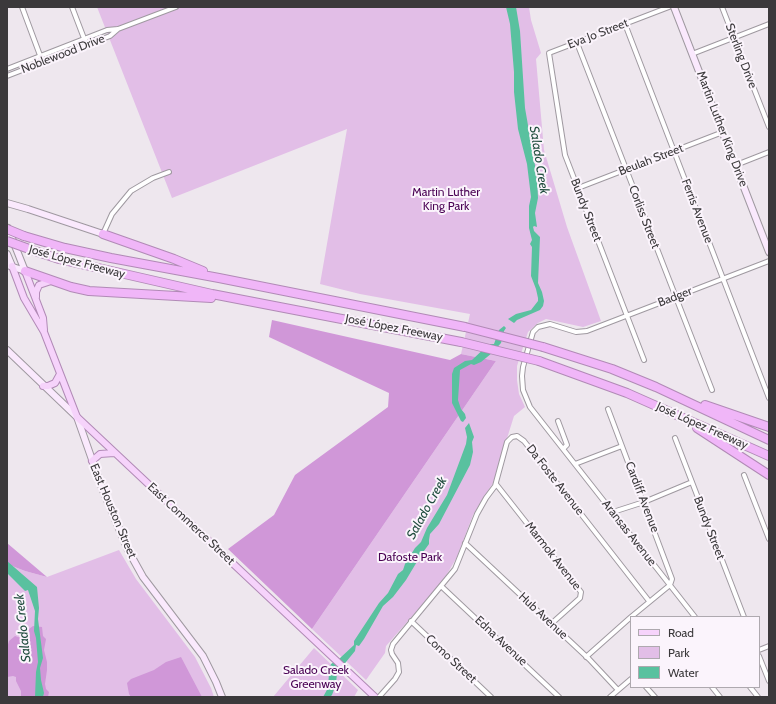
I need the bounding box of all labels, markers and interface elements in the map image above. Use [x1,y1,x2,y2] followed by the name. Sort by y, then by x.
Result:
[566,16,630,52] street label: Eva Jo Street
[722,21,760,91] street label: Sterling Drive
[19,31,107,77] street label: Noblewood Drive
[693,69,751,189] street label: Martin Luther King Drive
[526,125,552,195] water label: Salado Creek
[617,141,685,179] street label: Beulah Street
[567,176,605,244] street label: Bundy Street
[678,177,716,245] street label: Ferris Avenue
[625,183,663,251] street label: Corliss Street
[412,185,480,213] park label: Martin Luther King Park
[27,242,127,282] street label: José López Freeway
[656,284,694,310] street label: Badger
[344,311,444,345] street label: José López Freeway
[654,399,750,453] street label: José López Freeway
[523,442,587,518] street label: Da Foste Avenue
[622,460,662,534] street label: Cardiff Avenue
[87,462,139,560] street label: East Houston Street
[404,474,450,542] water label: Salado Creek
[144,480,238,568] street label: East Commerce Street
[690,494,728,562] street label: Bundy Street
[599,497,659,569] street label: Aransas Avenue
[522,519,584,593] street label: Marmok Avenue
[378,550,442,564] park label: Dafoste Park
[515,590,571,642] street label: Hub Avenue
[12,593,34,663] water label: Salado Creek
[472,613,530,669] street label: Edna Avenue
[630,616,760,688] legend
[668,625,694,640] text: Road
[423,632,479,686] street label: Como Street
[668,645,690,660] text: Park
[283,663,349,691] park label: Salado Creek Greenway
[668,665,698,680] text: Water

